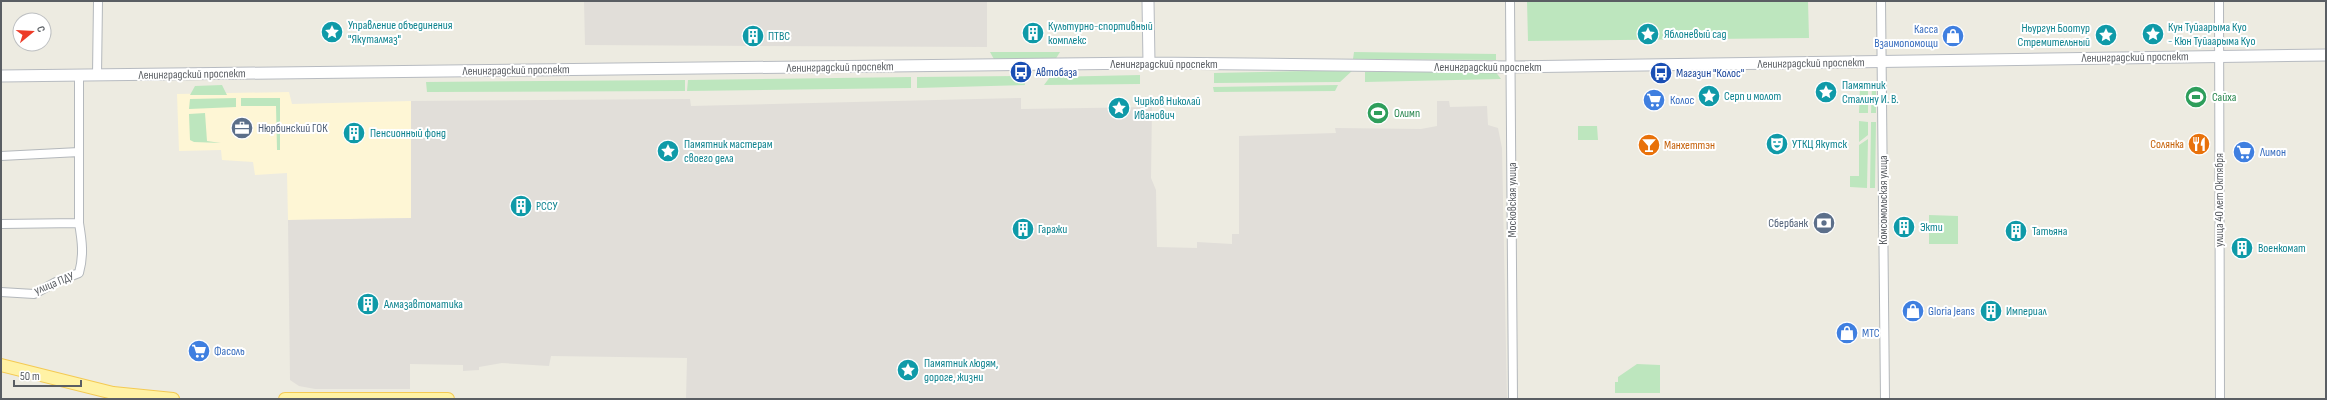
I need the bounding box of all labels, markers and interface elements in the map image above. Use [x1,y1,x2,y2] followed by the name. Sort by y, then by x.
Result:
[12,12,52,52] north arrow
[348,18,453,47] place label: Управление объединения "Якуталмаз"
[319,19,345,45] place icon: Управление объединения "Якуталмаз"
[1048,19,1153,48] place label: Культурно-спортивный комплекс
[1020,20,1046,46] building icon: Культурно-спортивный комплекс
[2168,20,2255,49] place label: Кун Туйаарыма Куо - Кюн Туйаарыма Куо
[1635,21,1661,47] place icon: Яблоневый сад
[2018,21,2090,50] place label: Ньургун Боотур Стремительный
[2140,21,2166,47] place icon: Кун Туйаарыма Куо - Кюн Туйаарыма Куо
[1874,22,1938,51] place label: Касса Взаимопомощи
[2093,22,2119,48] place icon: Ньургун Боотур Стремительный
[740,23,766,49] building icon: ПТВС
[1940,23,1966,49] shop icon: Касса Взаимопомощи
[34,24,48,34] text: С
[1664,27,1726,42] place label: Яблоневый сад
[768,29,790,44] place label: ПТВС
[2080,49,2189,66] street label: Ленинградский проспект
[1756,55,1865,72] street label: Ленинградский проспект
[1109,57,1218,72] street label: Ленинградский проспект
[785,59,894,76] street label: Ленинградский проспект
[1008,59,1034,85] bus stop icon: Автобаза
[1433,60,1542,75] street label: Ленинградский проспект
[1648,60,1674,86] bus stop icon: Магазин "Колос"
[461,62,570,79] street label: Ленинградский проспект
[1035,65,1078,80] place label: Автобаза
[137,66,246,83] street label: Ленинградский проспект
[1676,66,1744,81] place label: Магазин "Колос"
[1842,78,1899,107] place label: Памятник Сталину И. В.
[1813,79,1839,105] place icon: Памятник Сталину И. В.
[1696,83,1722,109] place icon: Серп и молот
[2183,84,2209,110] sports icon: Сайха
[1641,87,1667,113] supermarket icon: Колос
[1724,89,1782,104] place label: Серп и молот
[2212,90,2237,105] place label: Сайха
[1670,93,1694,108] place label: Колос
[1134,94,1201,123] place label: Чирков Николай Иванович
[1106,95,1132,121] place icon: Чирков Николай Иванович
[1365,100,1391,126] sports icon: Олимп
[1394,106,1420,121] place label: Олимп
[229,115,255,141] office icon: Нюрбинский ГОК
[341,120,367,146] building icon: Пенсионный фонд
[258,121,328,136] place label: Нюрбинский ГОК
[370,126,446,141] place label: Пенсионный фонд
[1764,131,1790,157] theatre icon: УТКЦ Якутск
[2186,131,2212,157] restaurant icon: Солянка
[1636,132,1662,158] bar icon: Манхеттэн
[684,137,773,166] place label: Памятник мастерам своего дела
[1792,137,1847,152] place label: УТКЦ Якутск
[2150,137,2184,152] place label: Солянка
[655,138,681,164] place icon: Памятник мастерам своего дела
[1664,138,1715,153] place label: Манхеттэн
[2231,139,2257,165] supermarket icon: Лимон
[2259,145,2286,160] place label: Лимон
[2212,153,2227,247] street label: улица 40 лет Октября
[1876,155,1891,245] street label: Комсомольская улица
[1505,162,1520,238] street label: Московская улица
[508,193,534,219] building icon: РССУ
[536,199,558,214] place label: РССУ
[1811,210,1837,236] bank icon: Сбербанк
[1891,214,1917,240] building icon: Экти
[1010,216,1036,242] building icon: Гаражи
[1768,216,1808,231] place label: Сбербанк
[2003,218,2029,244] building icon: Татьяна
[1920,220,1943,235] place label: Экти
[1038,222,1067,237] place label: Гаражи
[2032,224,2068,239] place label: Татьяна
[2229,235,2255,261] building icon: Военкомат
[2258,241,2306,256] place label: Военкомат
[32,269,76,298] street label: улица ПДУ
[355,291,381,317] building icon: Алмазавтоматика
[383,297,463,312] place label: Алмазавтоматика
[1900,298,1926,324] shop icon: Gloria Jeans
[1978,298,2004,324] building icon: Империал
[1928,304,1975,319] place label: Gloria Jeans
[2006,304,2048,319] place label: Империал
[1834,320,1860,346] shop icon: МТС
[1862,326,1880,341] place label: МТС
[186,338,212,364] supermarket icon: Фасоль
[214,344,245,359] place label: Фасоль
[924,356,998,385] place label: Памятник людям, дороге, жизни
[895,357,921,383] place icon: Памятник людям, дороге, жизни
[14,362,81,388] scale bar
[20,369,40,384] text: 50 m

